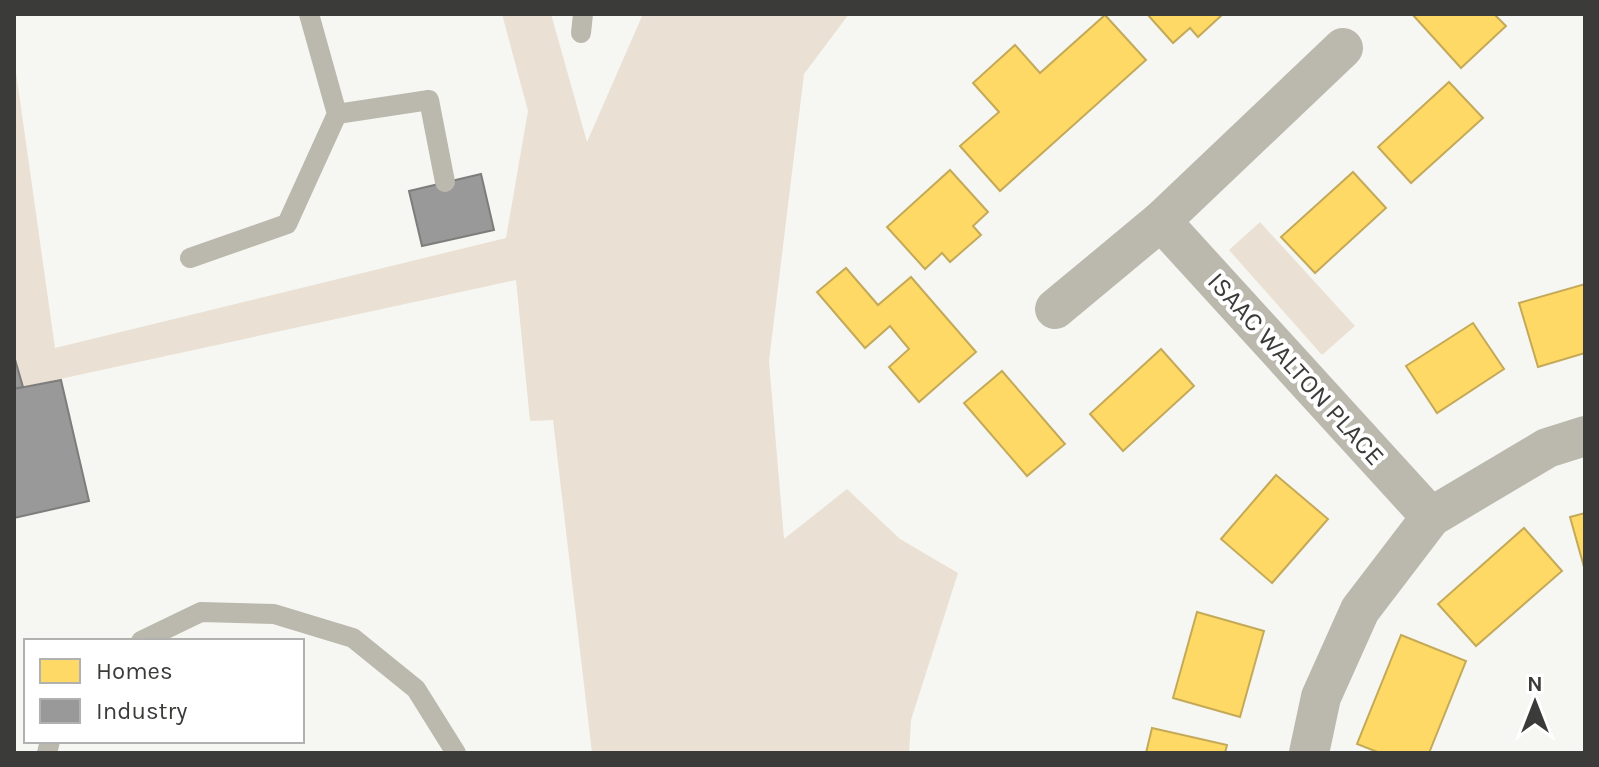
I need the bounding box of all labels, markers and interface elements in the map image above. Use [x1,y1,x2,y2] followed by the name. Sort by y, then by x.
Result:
[1201,266,1391,472] street label: ISAAC WALTON PLACE
[24,639,304,743] legend
[96,657,173,685] text: Homes
[1495,663,1575,743] north arrow
[1527,671,1543,697] text: N
[96,697,187,725] text: Industry

